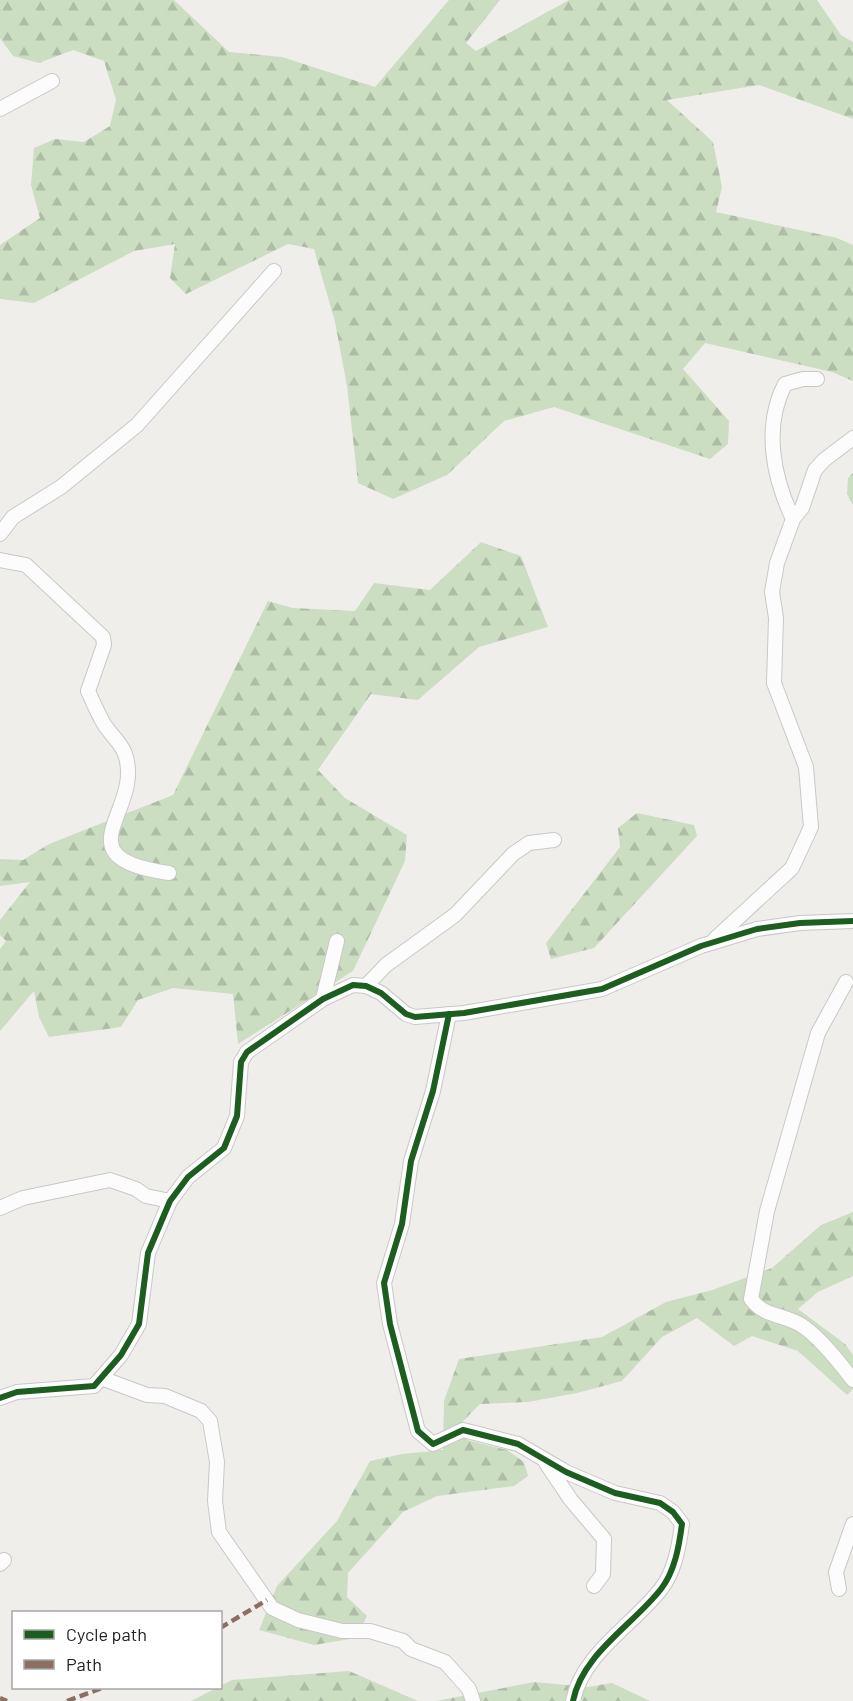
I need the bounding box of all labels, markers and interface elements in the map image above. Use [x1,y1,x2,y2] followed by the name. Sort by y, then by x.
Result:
[12,1611,222,1689] legend
[66,1623,147,1645] text: Cycle path
[66,1653,102,1675] text: Path

